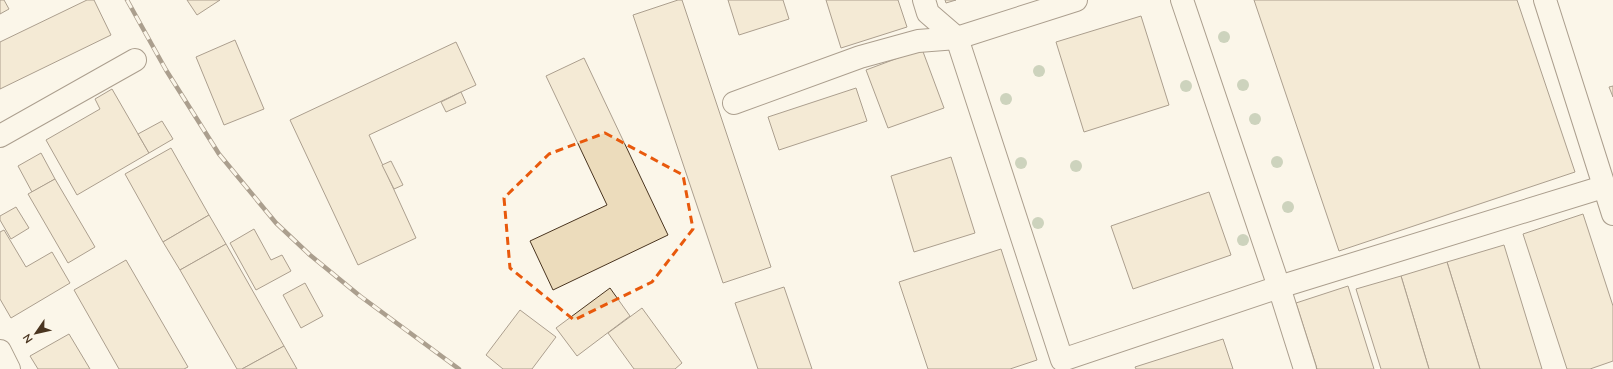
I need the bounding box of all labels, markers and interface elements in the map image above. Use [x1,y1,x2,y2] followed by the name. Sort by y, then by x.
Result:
[16,313,56,353] north arrow
[20,331,37,346] text: N

